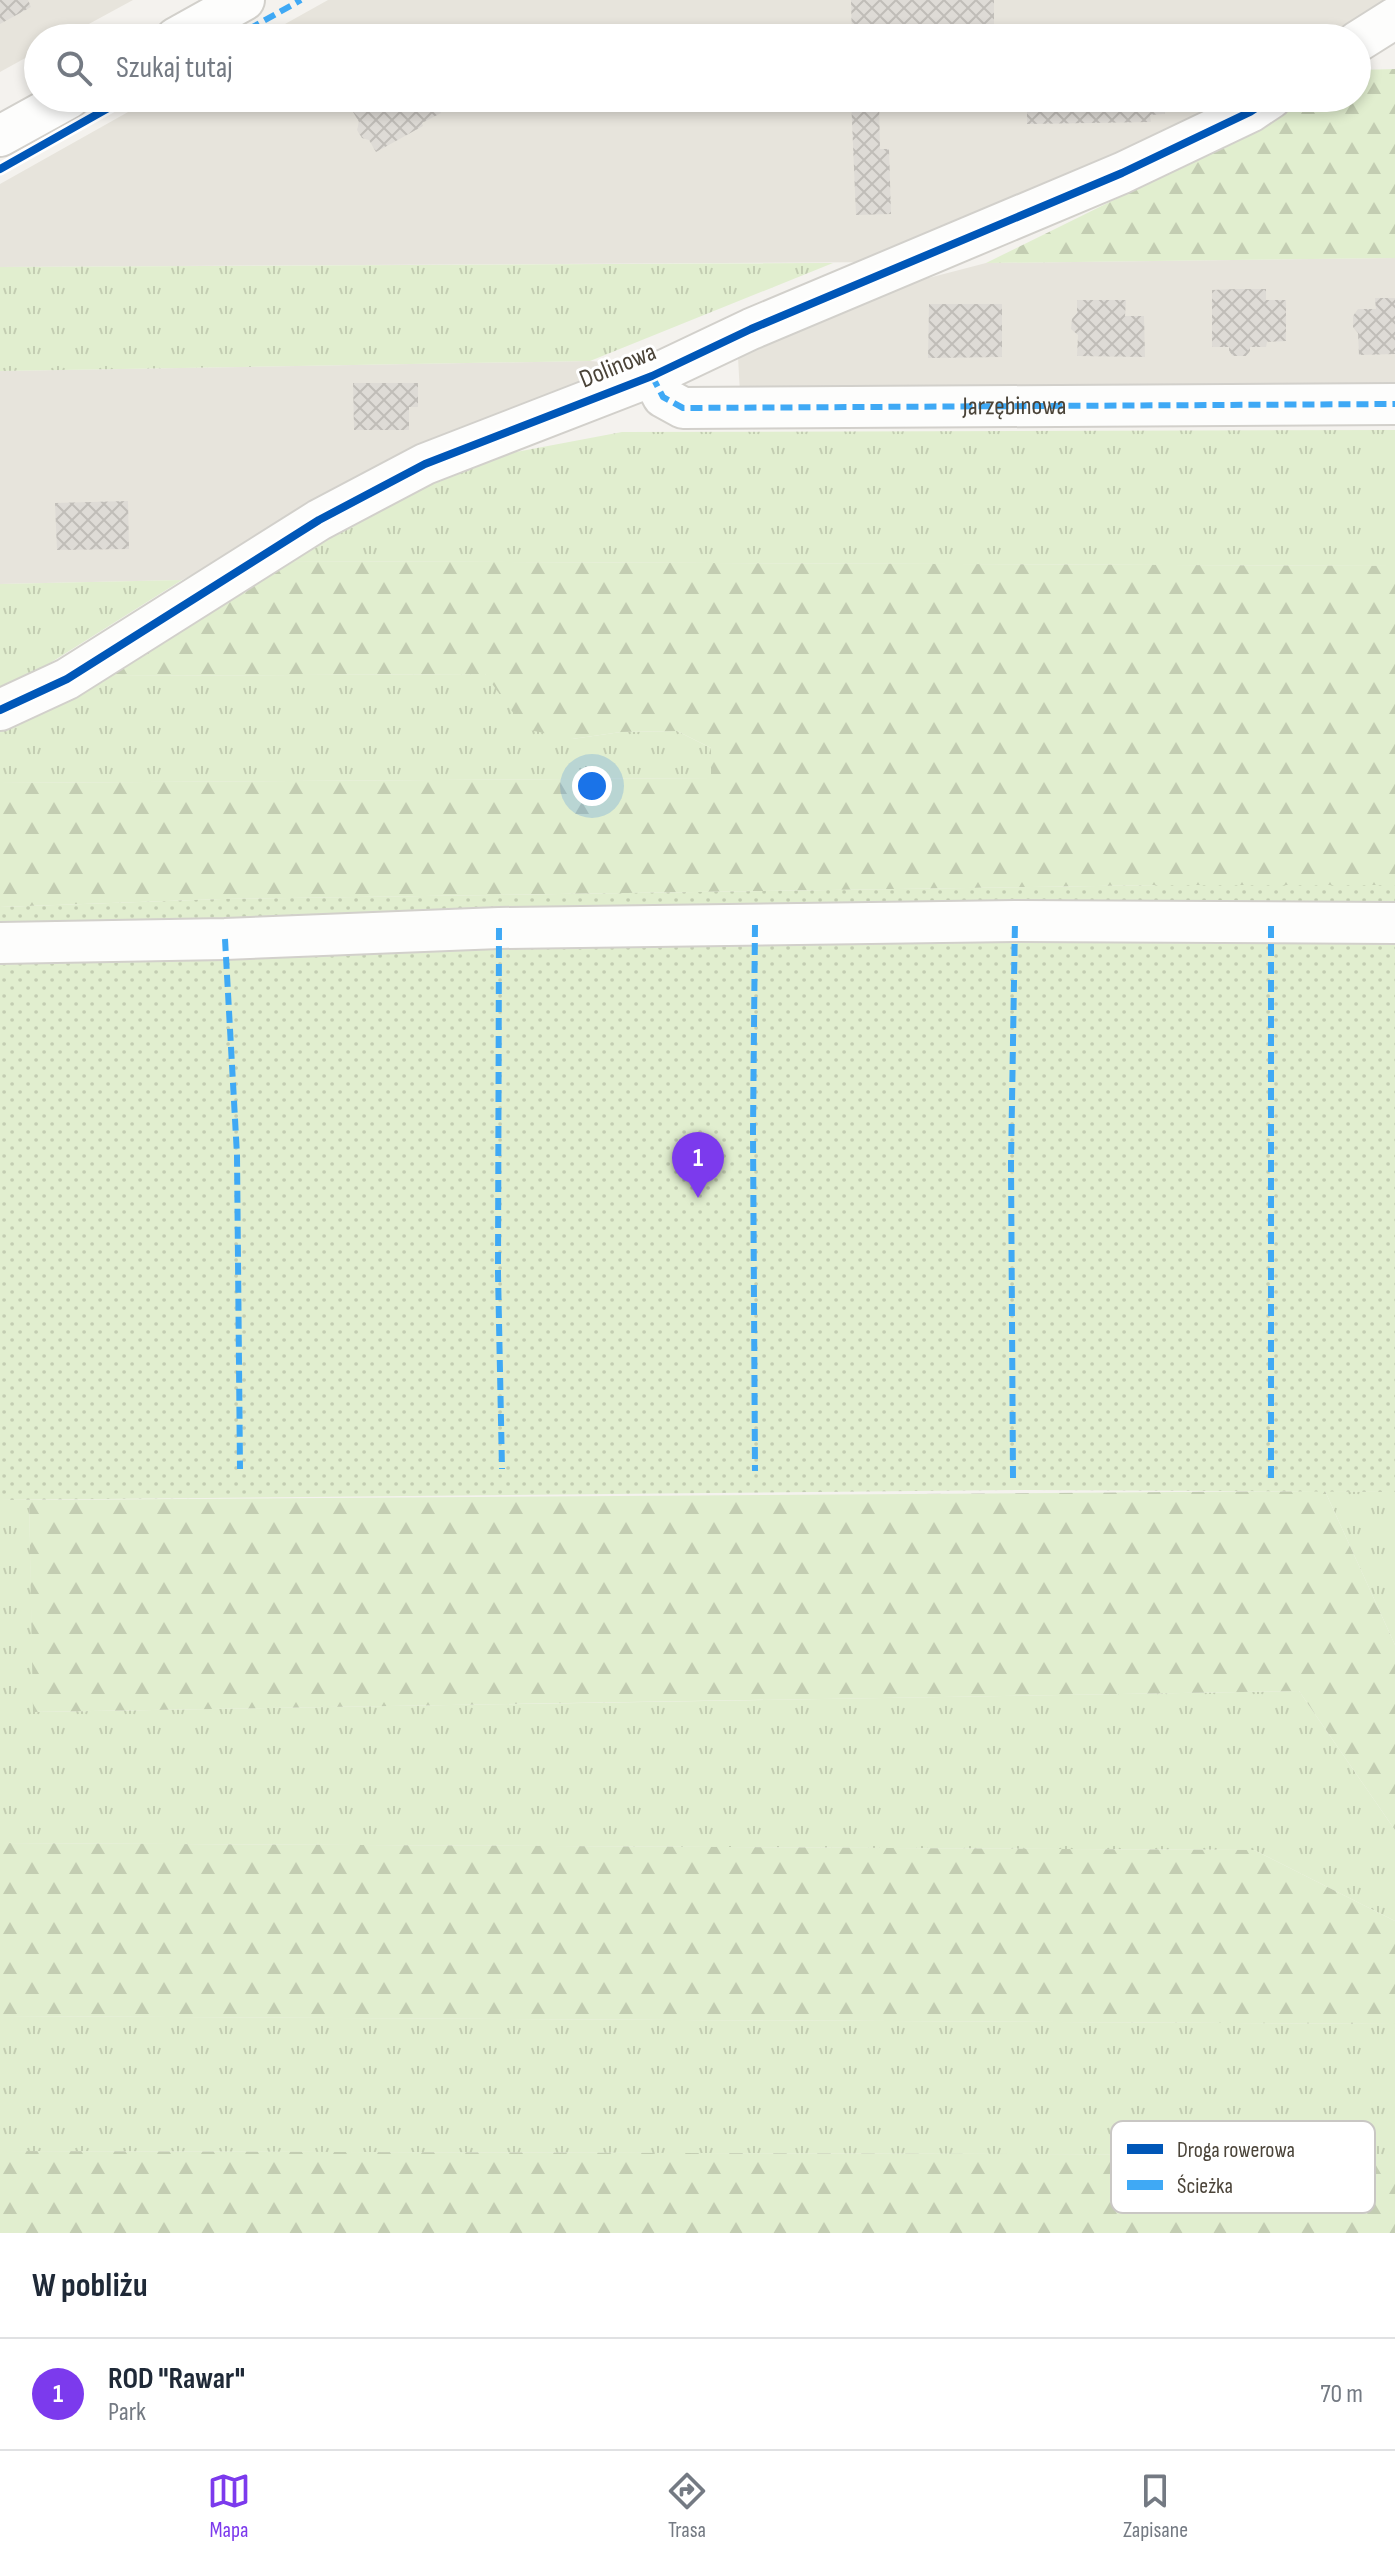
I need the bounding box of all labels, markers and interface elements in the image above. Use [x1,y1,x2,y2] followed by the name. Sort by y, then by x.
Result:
[24,24,1371,112] search box
[52,46,96,90] icon: search
[116,50,233,86] text: Szukaj tutaj
[575,337,661,395] street label: Dolinowa
[961,390,1067,422] street label: Jarzębinowa
[572,766,612,806] your location
[672,1132,724,1198] pin: 1
[1111,2121,1375,2213] legend
[1177,2137,1295,2164] text: Droga rowerowa
[1177,2173,1233,2200] text: Ścieżka
[32,2265,148,2306] text: W pobliżu
[108,2361,245,2397] text: ROD "Rawar"
[53,2379,63,2410] text: 1
[1320,2379,1363,2410] text: 70 m
[108,2397,146,2428] text: Park
[207,2469,251,2544] tab: Mapa
[665,2469,709,2544] tab: Trasa
[1123,2469,1188,2544] tab: Zapisane

